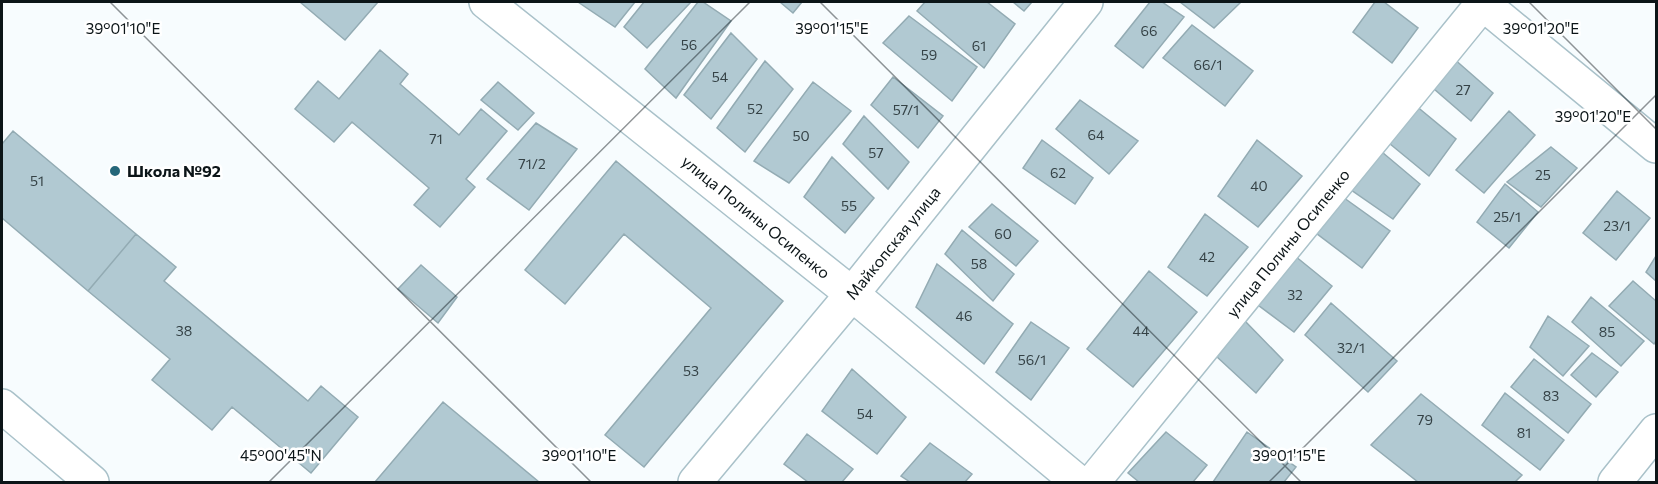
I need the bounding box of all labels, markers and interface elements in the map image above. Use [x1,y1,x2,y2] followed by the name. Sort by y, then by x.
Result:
[86,19,160,37] text: 39°01'10"E
[795,19,869,37] text: 39°01'15"E
[1503,19,1579,37] text: 39°01'20"E
[1141,22,1158,39] house number: 66
[681,36,697,53] house number: 56
[972,37,986,54] house number: 61
[921,46,937,63] house number: 59
[1194,56,1222,73] house number: 66/1
[712,68,729,85] house number: 54
[1455,81,1471,98] house number: 27
[747,100,763,117] house number: 52
[893,101,919,118] house number: 57/1
[1555,107,1631,125] text: 39°01'20"E
[1088,126,1105,143] house number: 64
[792,127,810,144] house number: 50
[429,130,443,147] house number: 71
[868,144,884,161] house number: 57
[678,151,834,282] street label: улица Полины Осипенко
[518,155,546,172] house number: 71/2
[127,161,221,180] place label: Школа №92
[108,164,122,178] marker: Школа №92
[1050,164,1066,181] house number: 62
[1222,165,1353,321] street label: улица Полины Осипенко
[1535,166,1551,183] house number: 25
[30,172,44,189] house number: 51
[1250,177,1268,194] house number: 40
[841,182,944,303] street label: Майкопская улица
[841,197,857,214] house number: 55
[1493,208,1521,225] house number: 25/1
[1603,217,1631,234] house number: 23/1
[994,225,1012,242] house number: 60
[1199,248,1215,265] house number: 42
[971,255,987,272] house number: 58
[1287,286,1303,303] house number: 32
[956,307,972,324] house number: 46
[176,322,192,339] house number: 38
[1133,322,1150,339] house number: 44
[1599,323,1615,340] house number: 85
[1337,339,1365,356] house number: 32/1
[1018,351,1046,368] house number: 56/1
[683,362,699,379] house number: 53
[1543,387,1559,404] house number: 83
[857,405,874,422] house number: 54
[1417,411,1433,428] house number: 79
[1517,424,1531,441] house number: 81
[240,446,322,464] text: 45°00'45"N
[542,446,616,464] text: 39°01'10"E
[1252,446,1326,464] text: 39°01'15"E

